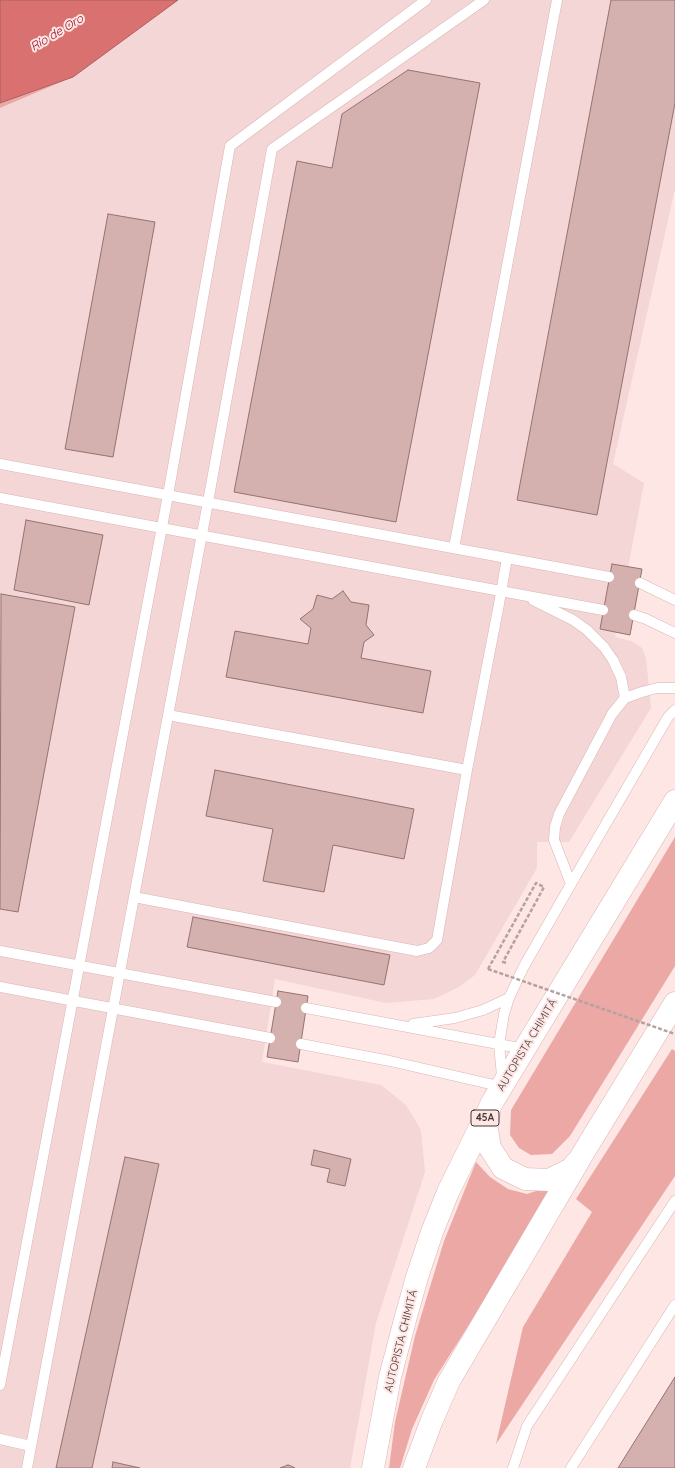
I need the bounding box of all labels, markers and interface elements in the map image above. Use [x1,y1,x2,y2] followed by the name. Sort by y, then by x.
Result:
[28,12,86,54] water label: Río de Oro
[494,997,560,1093] street label: AUTOPISTA CHIMITÁ
[471,1110,499,1126] road number: 45A
[382,1289,420,1393] street label: AUTOPISTA CHIMITÁ

